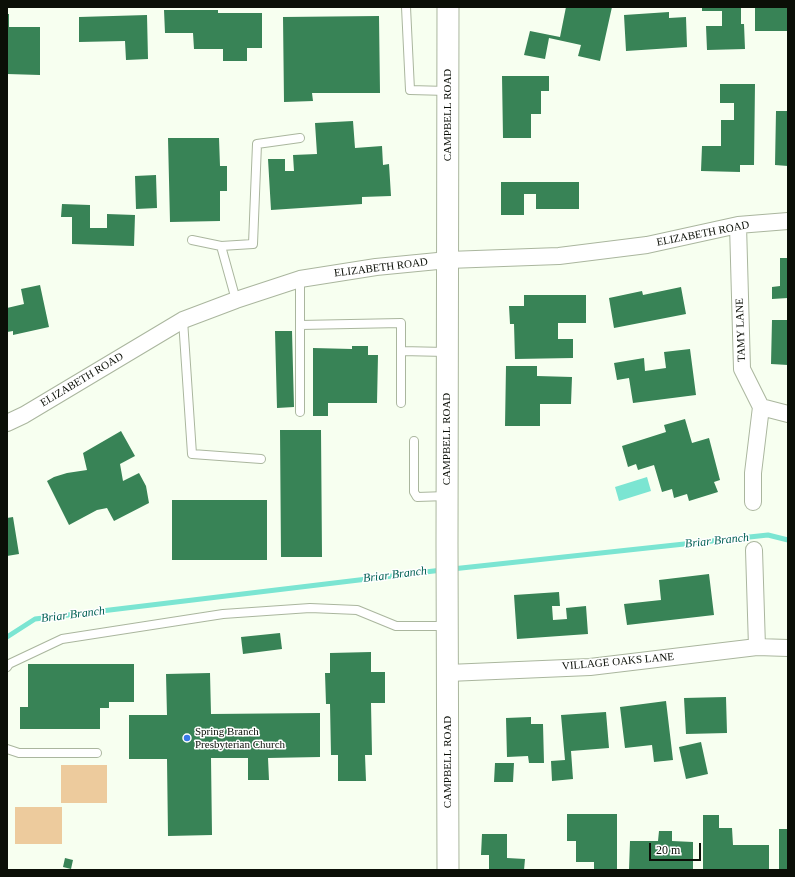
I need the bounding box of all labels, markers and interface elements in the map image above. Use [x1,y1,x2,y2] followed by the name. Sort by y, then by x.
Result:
[441,69,455,161] street label: CAMPBELL ROAD
[655,219,751,249] street label: ELIZABETH ROAD
[333,256,429,280] street label: ELIZABETH ROAD
[733,298,749,362] street label: TAMY LANE
[38,350,126,410] street label: ELIZABETH ROAD
[440,393,454,485] street label: CAMPBELL ROAD
[684,530,750,552] water label: Briar Branch
[362,564,428,586] water label: Briar Branch
[40,604,106,626] water label: Briar Branch
[561,651,675,673] street label: VILLAGE OAKS LANE
[441,716,455,808] street label: CAMPBELL ROAD
[195,725,285,751] place label: Spring Branch Presbyterian Church
[182,733,192,743] marker: Spring Branch Presbyterian Church
[651,835,703,861] scale bar
[656,843,680,857] text: 20 m

